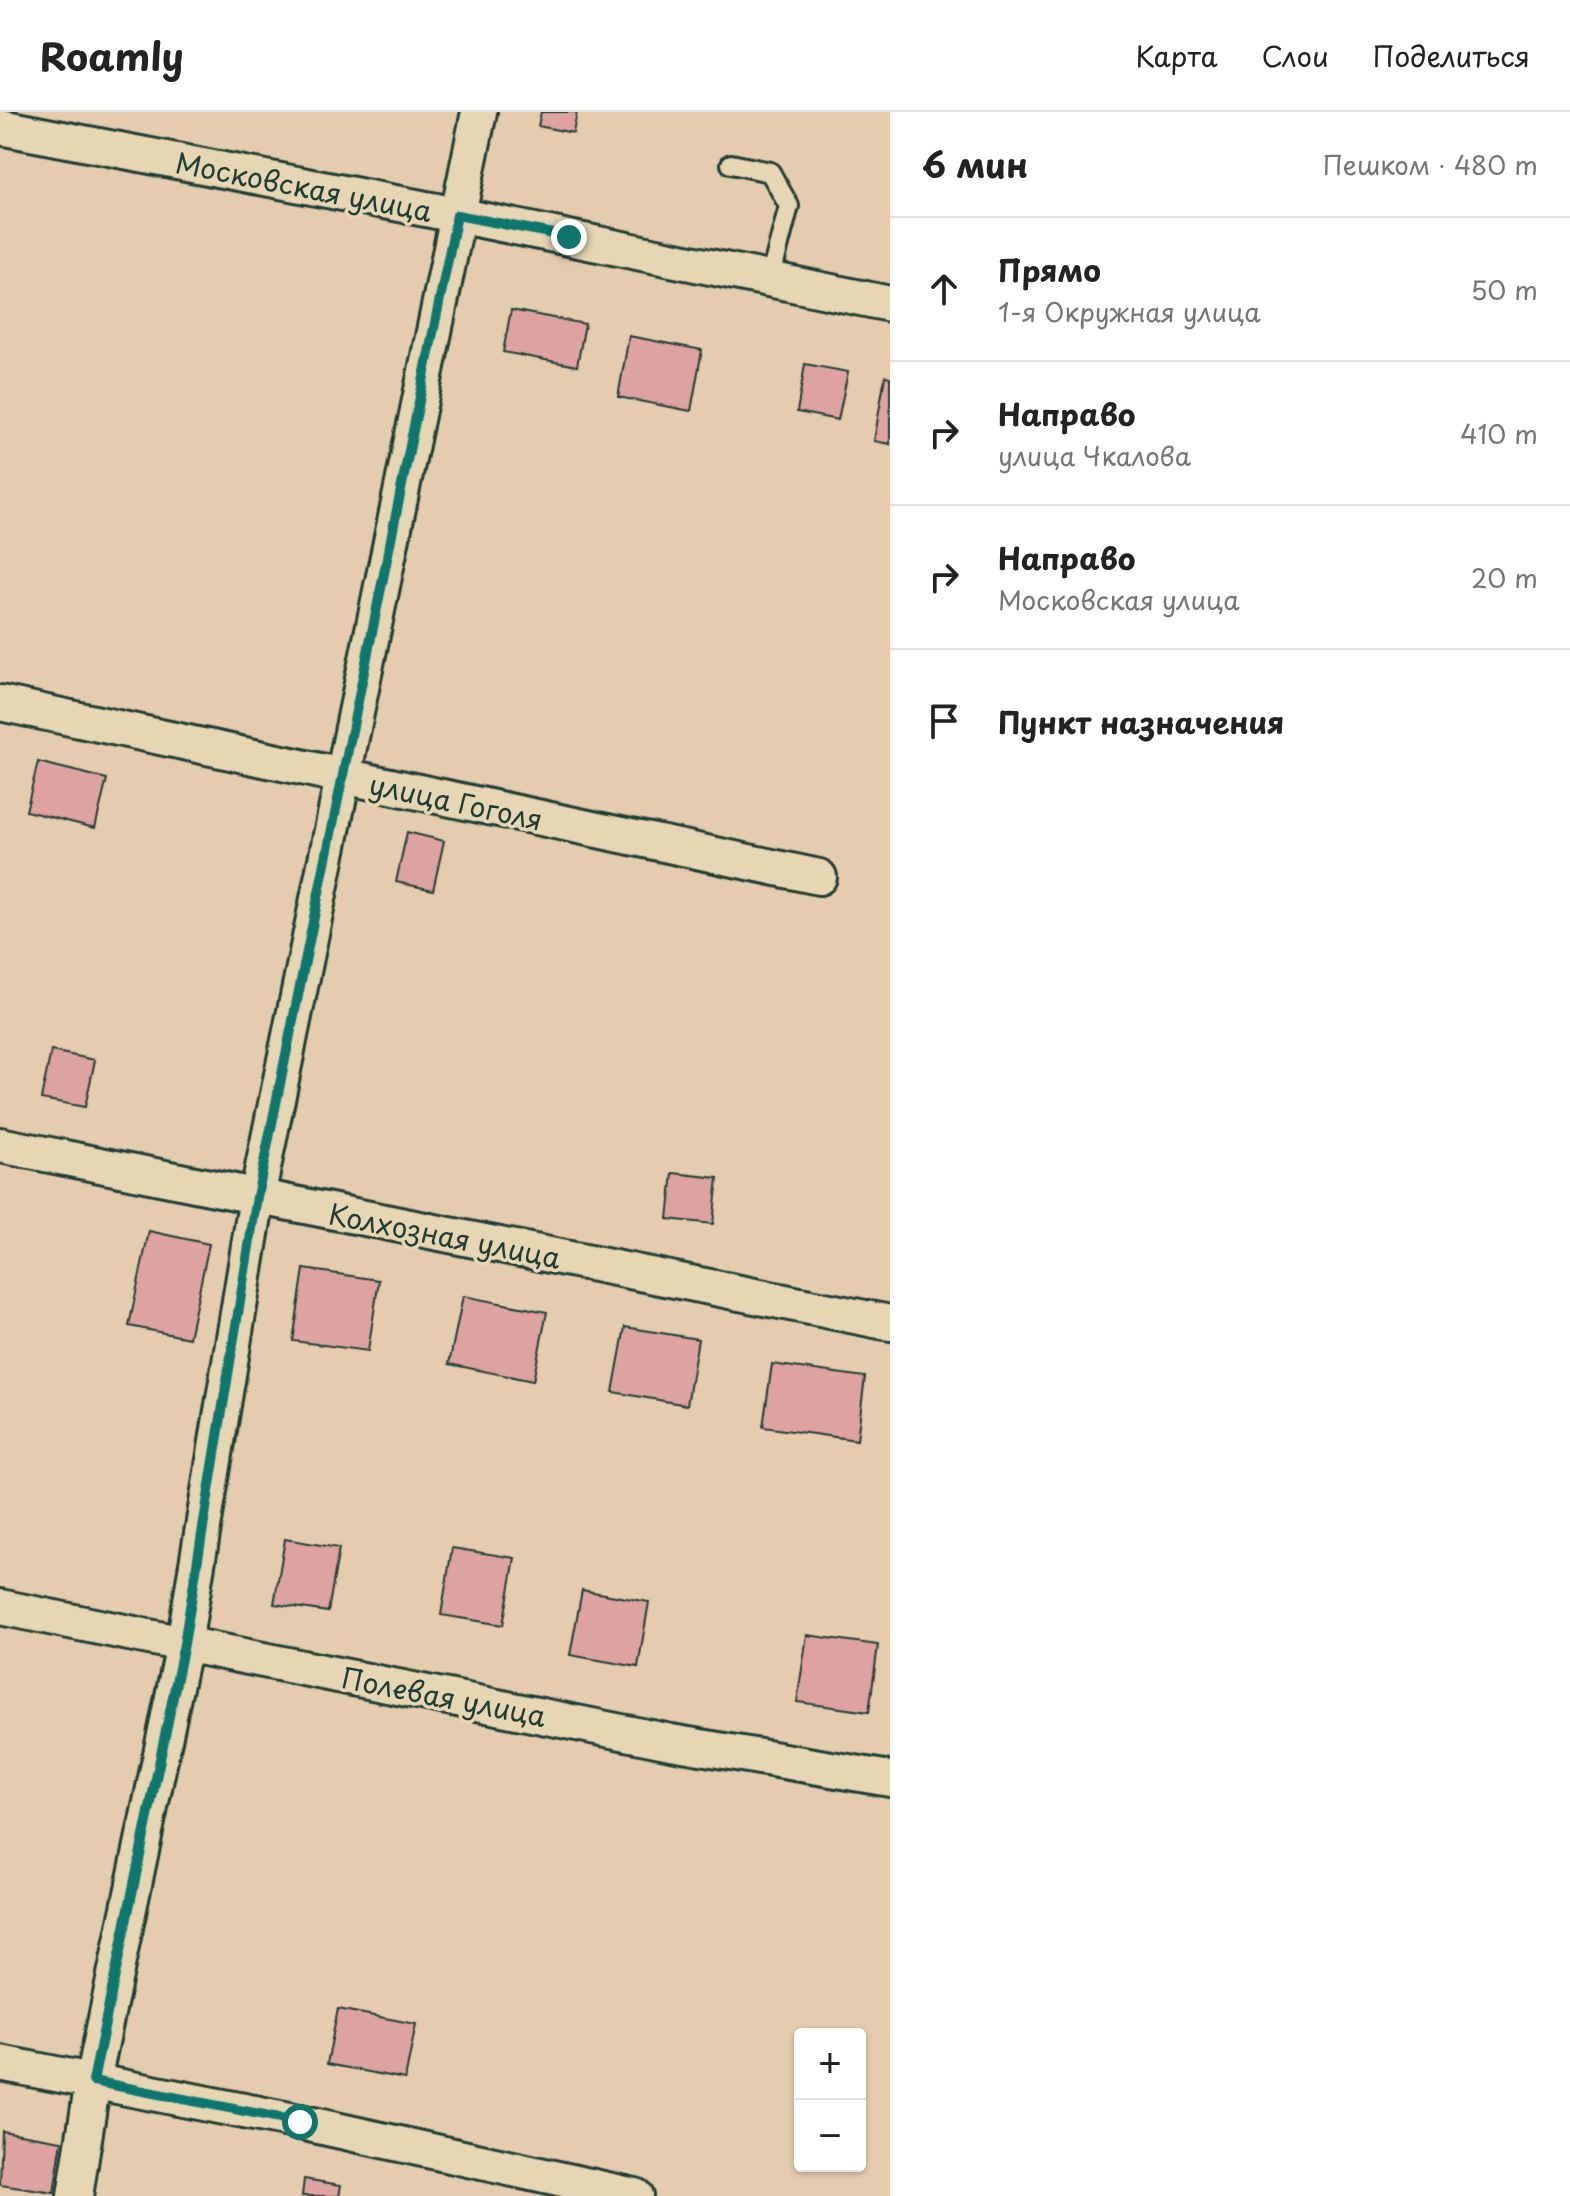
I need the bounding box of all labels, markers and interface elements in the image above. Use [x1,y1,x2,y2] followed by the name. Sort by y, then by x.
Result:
[40,27,184,84] text: Roamly
[1135,34,1218,77] text: Карта
[1262,34,1329,77] text: Слои
[1373,34,1530,77] text: Поделиться
[922,138,1028,190] text: 6 мин
[172,140,436,232] street label: Московская улица
[1323,145,1538,184] text: Пешком · 480 m
[551,219,587,255] route end
[998,247,1101,292] text: Прямо
[922,267,966,311] icon: ahead
[1471,270,1538,309] text: 50 m
[998,292,1261,331] text: 1-я Окружная улица
[998,391,1136,436] text: Направо
[922,411,966,455] icon: right
[1460,414,1538,453] text: 410 m
[998,436,1191,475] text: улица Чкалова
[998,535,1136,580] text: Направо
[922,555,966,599] icon: right
[1471,558,1538,597] text: 20 m
[998,580,1240,619] text: Московская улица
[922,699,966,743] icon: arrive
[998,699,1284,744] text: Пункт назначения
[365,762,547,840] street label: улица Гоголя
[325,1191,565,1279] street label: Колхозная улица
[338,1655,550,1737] street label: Полевая улица
[794,2028,866,2172] map controls
[794,2028,866,2100] button: +
[794,2100,866,2172] button: −
[282,2104,318,2140] route start

